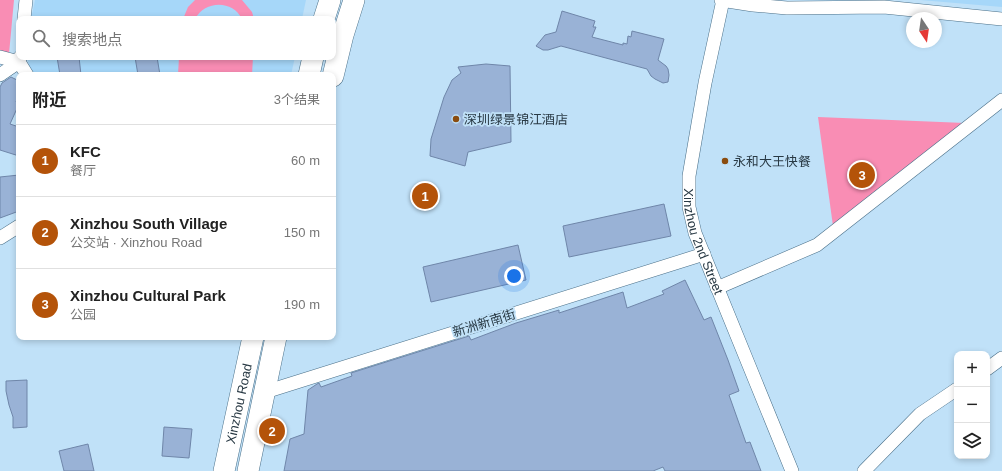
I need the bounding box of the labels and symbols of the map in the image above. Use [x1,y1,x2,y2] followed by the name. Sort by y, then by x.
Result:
[906,12,942,48] north arrow
[464,112,568,127] place label: 深圳绿景锦江酒店
[451,114,461,124] marker: 深圳绿景锦江酒店
[733,154,811,169] place label: 永和大王快餐
[720,156,730,166] marker: 永和大王快餐
[849,160,875,190] pin: 3
[412,181,438,211] pin: 1
[682,188,727,297] street label: Xinzhou 2nd Street
[504,266,524,286] your location
[451,306,517,340] street label: 新洲新南街
[223,362,255,445] street label: Xinzhou Road
[259,416,285,446] pin: 2

